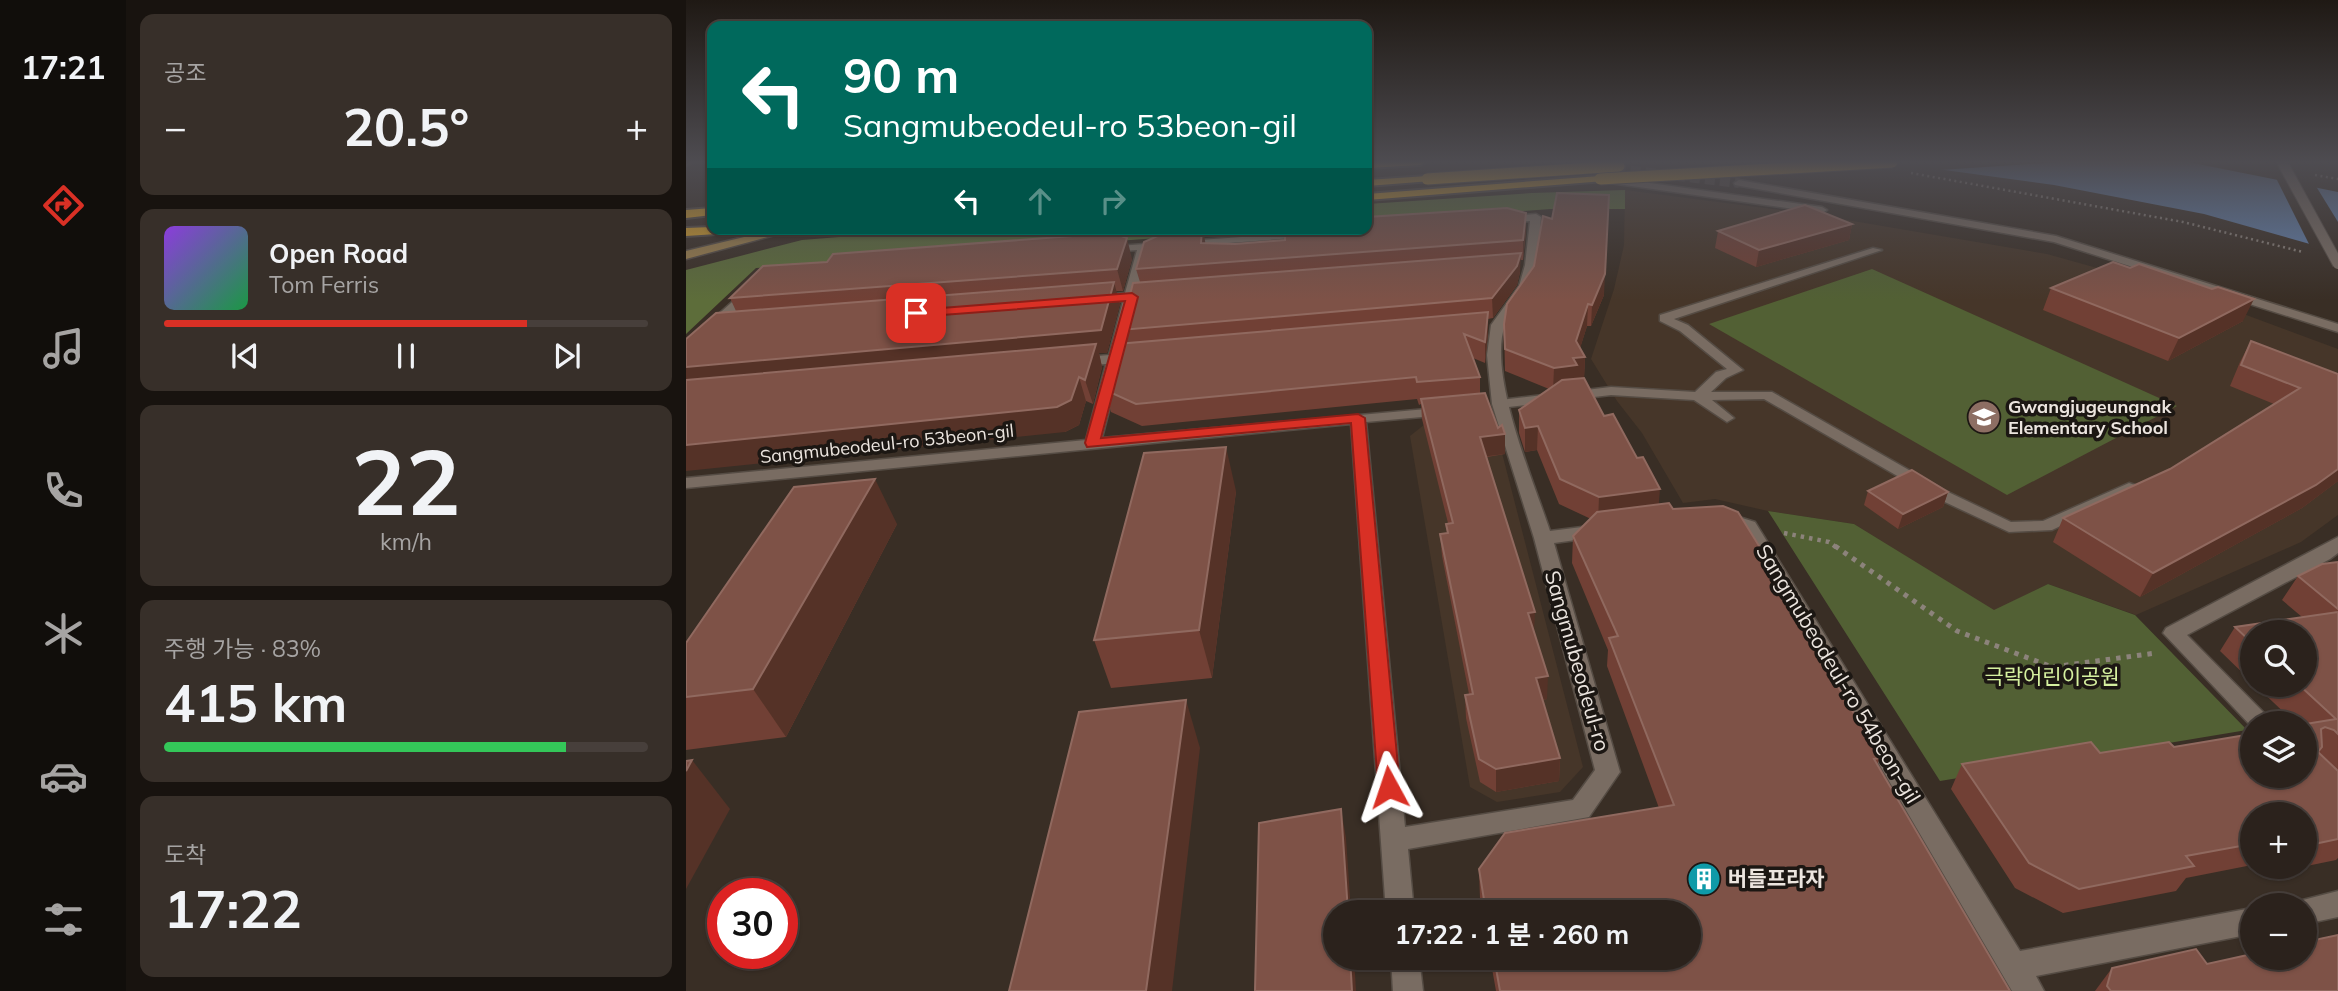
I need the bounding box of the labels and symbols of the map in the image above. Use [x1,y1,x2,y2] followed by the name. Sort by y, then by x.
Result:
[886,283,946,343] pin
[2008,395,2173,439] place label: Gwangjugeungnak Elementary School
[1965,398,2003,436] school or university icon: Gwangjugeungnak Elementary School
[759,419,1015,468] street label: Sangmubeodeul-ro 53beon-gil
[1751,539,1927,808] street label: Sangmubeodeul-ro 54beon-gil
[1540,567,1616,754] street label: Sangmubeodeul-ro
[1984,663,2120,689] park label: 극락어린이공원
[1352,750,1426,824] position arrow
[1685,860,1723,898] building icon: 버들프라자
[1728,865,1825,891] place label: 버들프라자
[707,878,798,969] speed limit sign: 30

